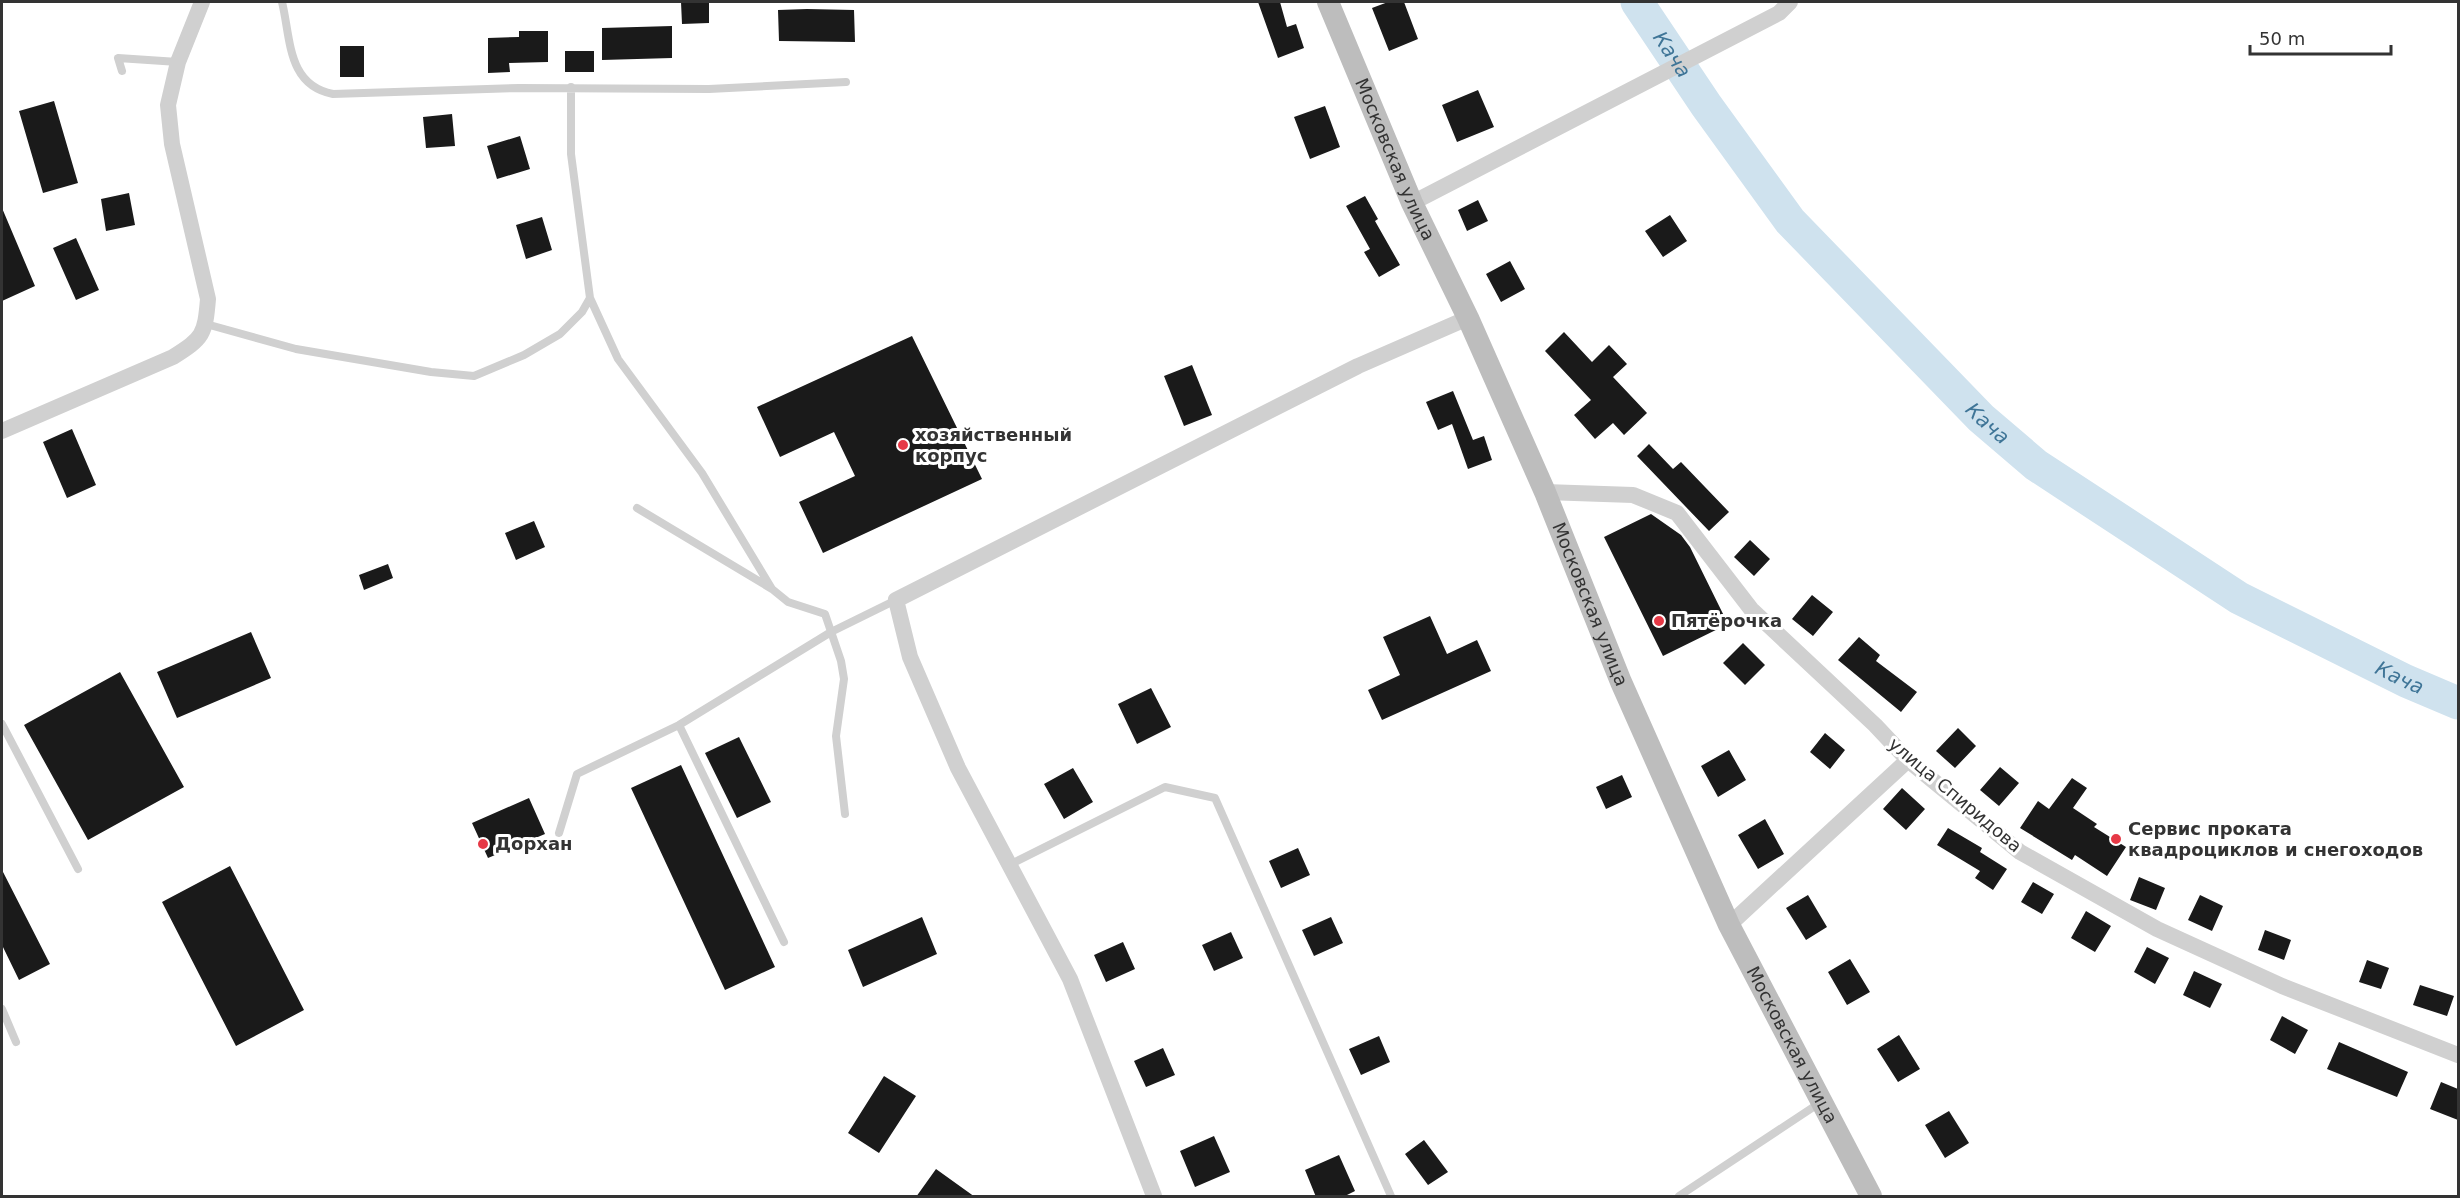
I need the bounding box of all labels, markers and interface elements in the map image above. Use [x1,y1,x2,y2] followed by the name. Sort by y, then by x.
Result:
[2250,18,2391,56] scale bar
[1648,27,1696,82] water label: Кача
[2259,28,2305,49] text: 50 m
[1351,75,1440,244] street label: Московская улица
[1961,398,2014,449] water label: Кача
[915,424,1072,466] place label: хозяйственный корпус
[896,438,910,452] marker: хозяйственный корпус
[1548,519,1633,689] street label: Московская улица
[1671,610,1782,631] place label: Пятёрочка
[1652,614,1666,628] marker: Пятёрочка
[2372,656,2427,699] water label: Кача
[1885,733,2026,856] street label: улица Спиридова
[2128,818,2423,860] place label: Сервис проката квадроциклов и снегоходов
[2109,832,2123,846] marker: Сервис проката квадроциклов и снегоходов
[495,833,572,854] place label: Дорхан
[476,837,490,851] marker: Дорхан
[1742,963,1842,1127] street label: Московская улица

